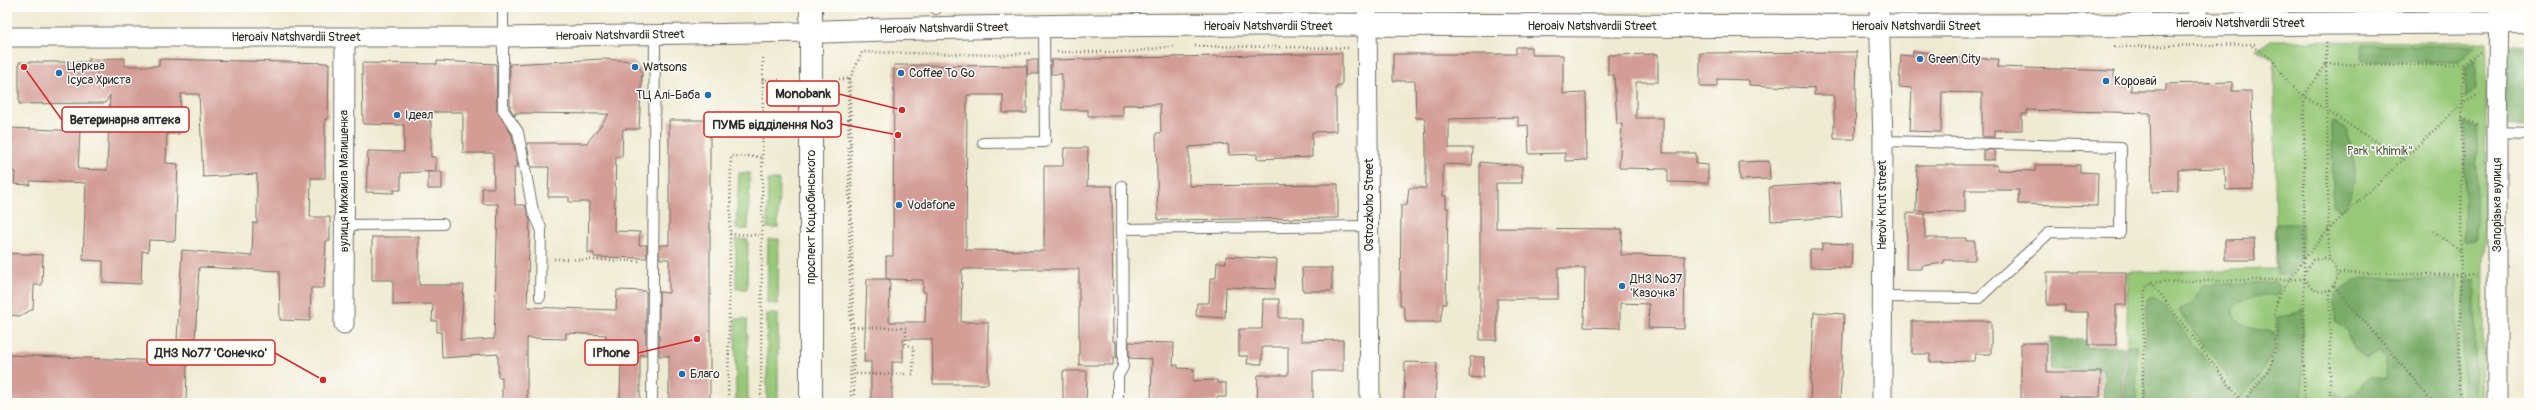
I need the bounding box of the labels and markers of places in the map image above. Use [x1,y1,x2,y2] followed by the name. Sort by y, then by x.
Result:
[1928,52,1981,67] place label: Green City
[1915,54,1925,64] marker: Green City
[67,59,131,88] place label: Церква Ісуса Христа
[643,60,688,75] place label: Watsons
[630,62,640,72] marker: Watsons
[909,66,975,81] place label: Coffee To Go
[54,68,64,78] marker: Церква Ісуса Христа
[896,68,906,78] marker: Coffee To Go
[2114,74,2157,89] place label: Коровай
[2101,76,2111,86] marker: Коровай
[767,81,839,106] callout: Monobank
[636,88,700,103] place label: ТЦ Алі-Баба
[703,90,713,100] marker: ТЦ Алі-Баба
[62,107,189,132] callout: Ветеринарна аптека
[405,108,433,123] place label: Ідеал
[392,110,402,120] marker: Ідеал
[704,112,841,137] callout: ПУМБ відділення №3
[907,198,955,213] place label: Vodafone
[894,200,904,210] marker: Vodafone
[1629,272,1683,301] place label: ДНЗ №37 'Казочка'
[1617,281,1627,291] marker: ДНЗ №37 'Казочка'
[147,340,275,365] callout: ДНЗ №77 'Сонечко'
[585,340,638,365] callout: IPhone
[690,367,720,382] place label: Благо
[677,369,687,379] marker: Благо

